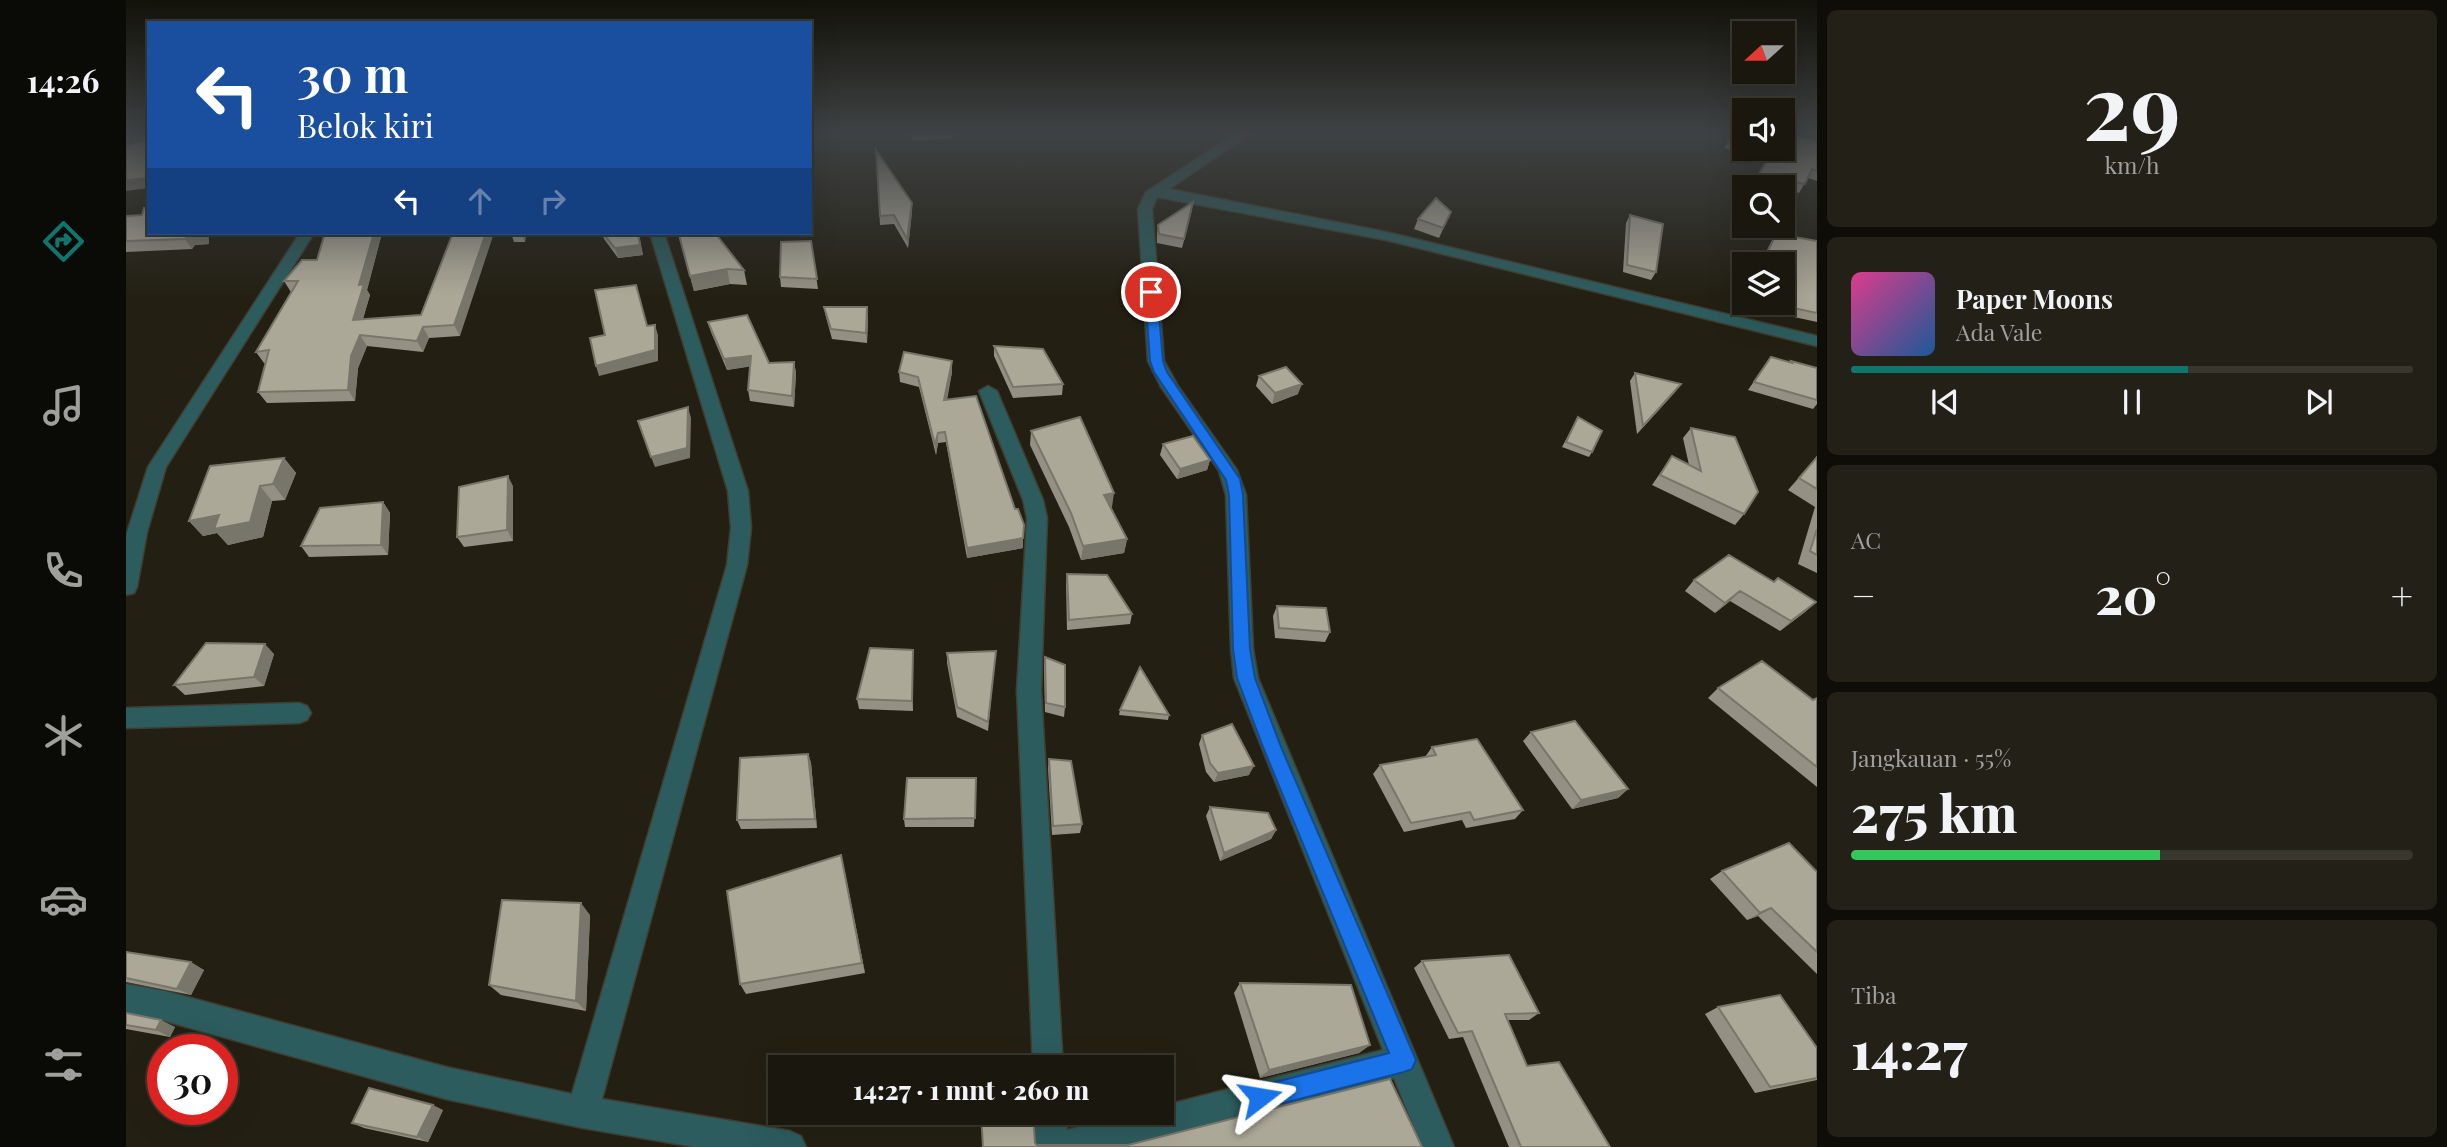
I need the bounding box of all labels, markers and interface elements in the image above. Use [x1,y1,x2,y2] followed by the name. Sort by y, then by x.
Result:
[1732,21,1796,84] north arrow
[1732,21,1795,315] map controls
[297,40,408,105] text: 30 m
[2083,43,2181,164] text: 29
[182,49,273,140] icon: left
[26,58,100,101] text: 14:26
[1732,98,1795,161] button: sound
[297,103,434,146] text: Belok kiri
[2104,149,2160,180] text: km/h
[1732,175,1795,238] button: search
[388,182,426,220] icon: left
[461,182,499,220] icon: ahead
[534,182,572,220] icon: right
[39,217,88,266] icon: directions
[1732,252,1795,315] button: layers
[1121,262,1181,322] pin
[1132,273,1170,311] icon: arrive
[1956,281,2113,316] text: Paper Moons
[1956,316,2043,347] text: Ada Vale
[39,381,88,430] icon: music
[1926,383,1964,421] icon: previous
[2113,383,2151,421] icon: pause
[2300,383,2338,421] icon: next
[1851,524,1881,555] text: AC
[39,546,88,595] icon: phone
[2095,559,2171,628] text: 20°
[1851,569,1876,620] text: −
[2391,569,2413,620] text: +
[39,711,88,760] icon: climate
[1851,742,2011,773] text: Jangkauan · 55%
[1851,777,2017,846] text: 275 km
[39,875,88,924] icon: car
[1851,979,1896,1010] text: Tiba
[1851,1014,1967,1083] text: 14:27
[147,1034,238,1125] speed limit sign: 30
[39,1040,88,1089] icon: filters
[1223,1060,1297,1134] position arrow
[853,1072,1089,1107] text: 14:27 · 1 mnt · 260 m

